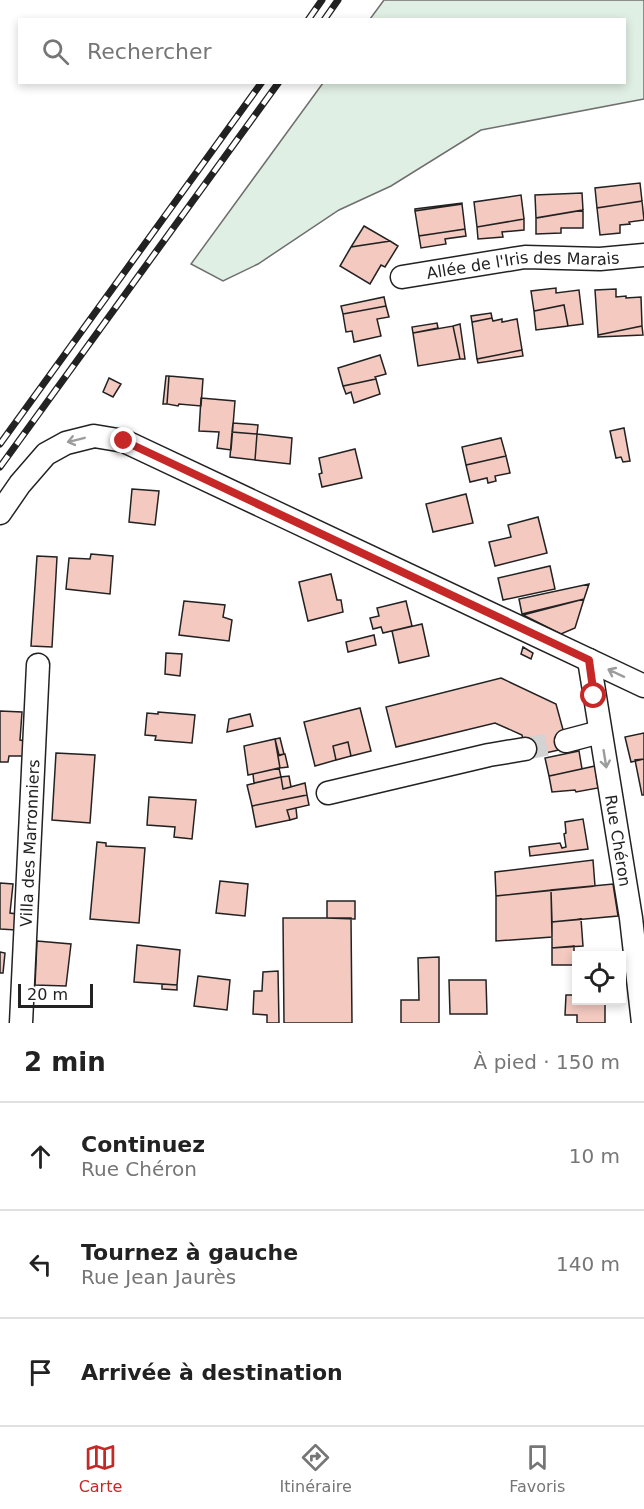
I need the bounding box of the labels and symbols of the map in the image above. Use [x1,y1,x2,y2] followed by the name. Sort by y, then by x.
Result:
[425,247,620,282] street label: Allée de l'Iris des Marais
[110,427,136,453] route end
[67,435,86,447] one-way arrow
[608,667,626,679] one-way arrow
[580,682,606,708] route start
[599,749,610,769] one-way arrow
[16,759,43,927] street label: Villa des Marronniers
[602,793,635,888] street label: Rue Chéron
[18,981,93,1008] scale bar

